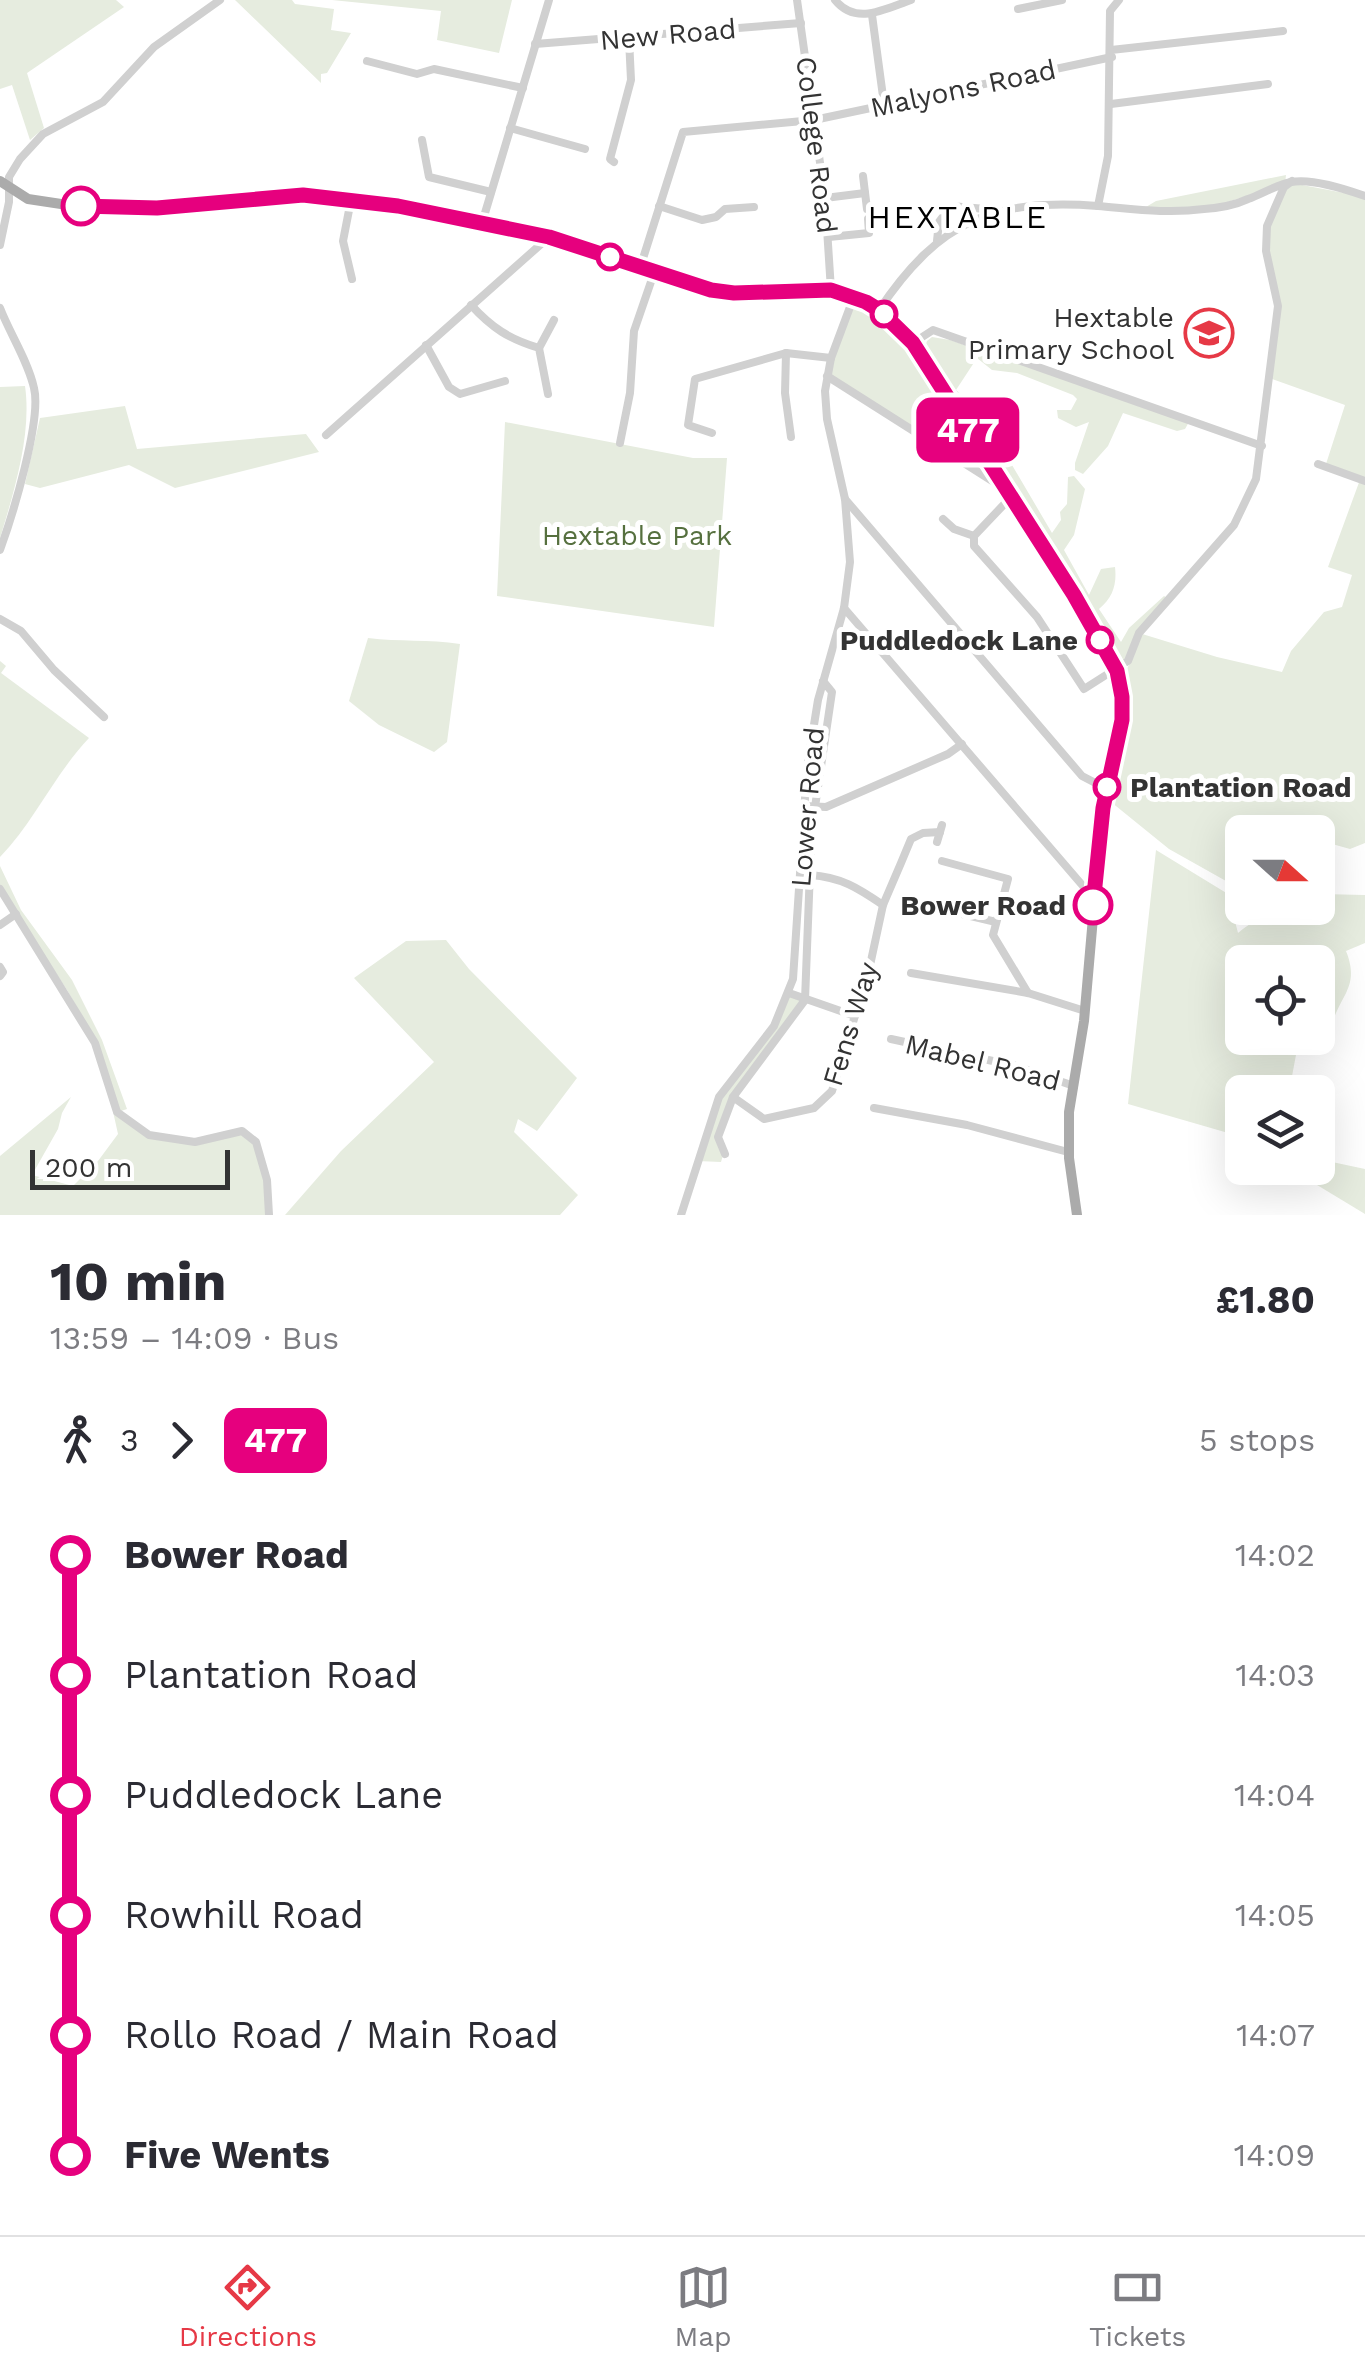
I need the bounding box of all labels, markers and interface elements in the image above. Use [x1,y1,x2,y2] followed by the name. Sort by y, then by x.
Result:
[598,12,738,57] street label: New Road
[867,53,1059,124] street label: Malyons Road
[789,55,844,236] street label: College Road
[62,187,100,225] unlabelled marker
[867,198,1049,236] district label: HEXTABLE
[597,244,623,270] unlabelled marker
[871,301,897,327] unlabelled marker
[968,301,1174,366] place label: Hextable Primary School
[1183,307,1235,359] school or university icon: Hextable Primary School
[910,398,1026,462] line badge: 477
[936,409,1000,451] text: 477
[542,519,732,552] park label: Hextable Park
[840,624,1078,657] place label: Puddledock Lane
[1087,627,1113,653] marker: Puddledock Lane
[784,726,831,888] street label: Lower Road
[1130,771,1352,804] place label: Plantation Road
[1094,774,1120,800] marker: Plantation Road
[1225,815,1335,925] north arrow
[1225,815,1335,1185] map controls
[1074,886,1112,924] marker: Bower Road
[900,889,1066,922] place label: Bower Road
[1225,945,1335,1055] button: locate
[816,958,885,1090] street label: Fens Way
[902,1027,1064,1098] street label: Mabel Road
[1225,1075,1335,1185] button: layers
[30,1145,230,1190] scale bar
[45,1151,132,1184] text: 200 m
[50,1249,227,1313] text: 10 min
[1216,1278,1315,1322] text: £1.80
[50,1319,339,1357] text: 13:59 – 14:09 · Bus
[50,1413,105,1468] icon: walk
[154,1413,209,1468] icon: forward
[244,1419,307,1461] text: 477
[120,1421,139,1459] text: 3
[1199,1421,1315,1459] text: 5 stops
[124,1533,349,1577] text: Bower Road
[1235,1536,1315,1574] text: 14:02
[124,1653,418,1697] text: Plantation Road
[1236,1656,1315,1694] text: 14:03
[124,1773,443,1817] text: Puddledock Lane
[1234,1776,1315,1814] text: 14:04
[124,1893,364,1937] text: Rowhill Road
[1235,1896,1315,1934] text: 14:05
[124,2013,559,2057] text: Rollo Road / Main Road
[1236,2016,1315,2054] text: 14:07
[124,2133,330,2177] text: Five Wents
[1234,2136,1315,2174] text: 14:09
[179,2260,317,2353] tab: Directions
[675,2260,732,2353] tab: Map
[1089,2260,1186,2353] tab: Tickets

